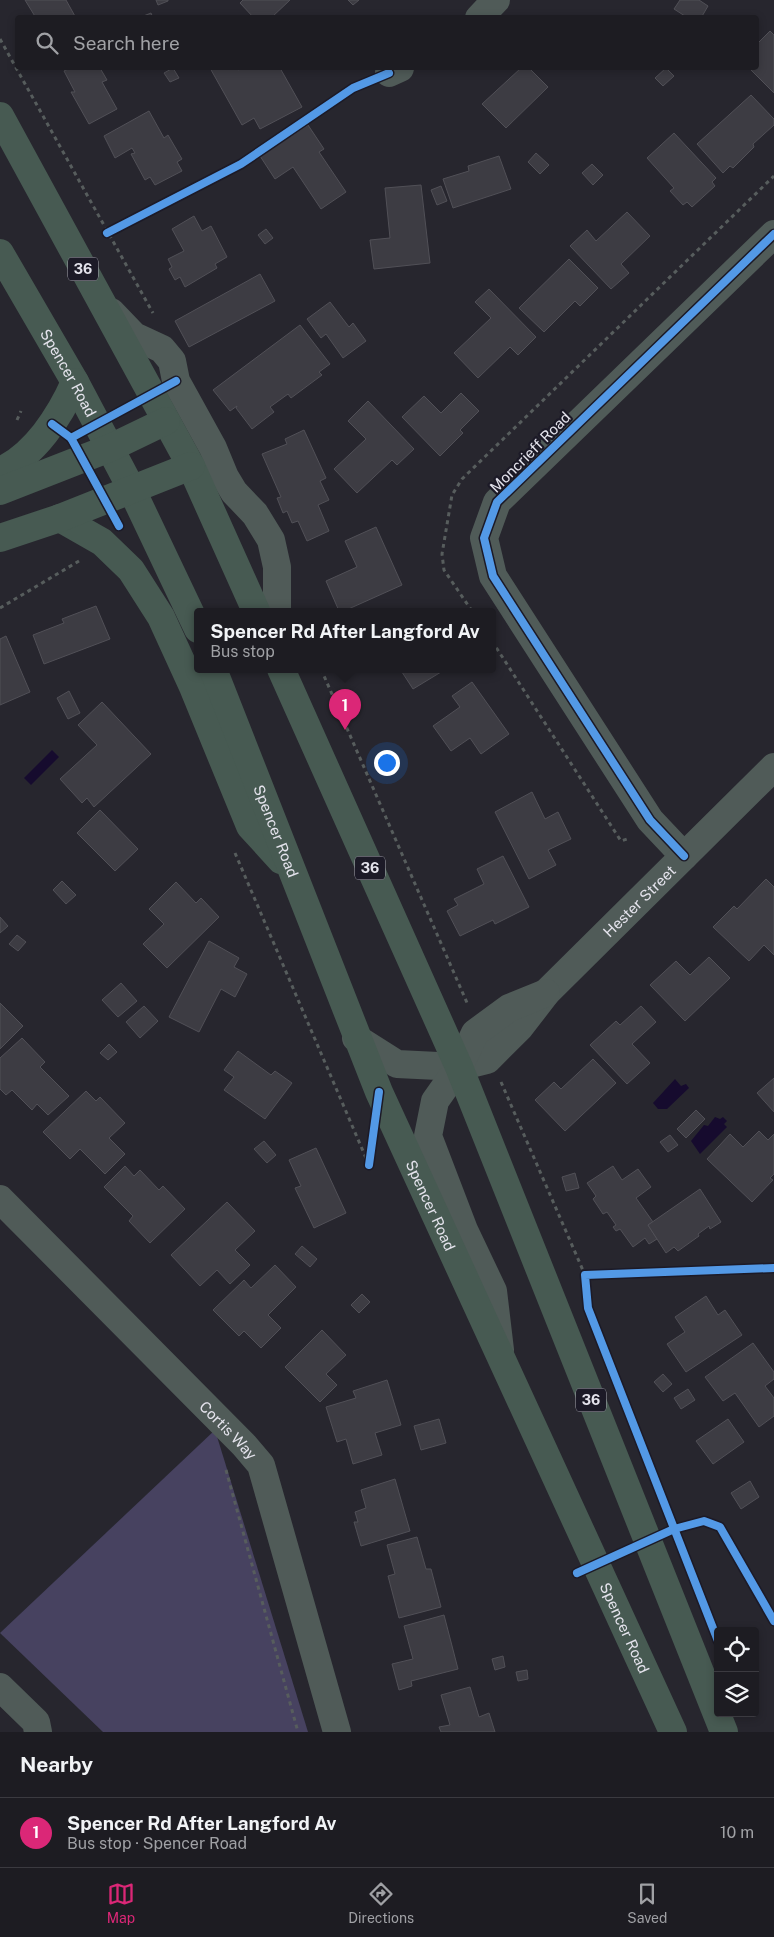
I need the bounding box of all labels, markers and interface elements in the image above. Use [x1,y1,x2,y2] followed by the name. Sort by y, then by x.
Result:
[15,15,759,70] search box
[33,29,61,57] icon: search
[73,32,180,54] text: Search here
[68,258,98,280] road number: 36
[37,326,100,419] street label: Spencer Road
[486,408,574,496] street label: Moncrieff Road
[194,608,496,673] popup
[210,620,480,642] text: Spencer Rd After Langford Av
[210,642,275,661] text: Bus stop
[329,689,361,730] pin: 1
[374,750,400,776] your location
[251,782,302,880] street label: Spencer Road
[355,856,385,880] road number: 36
[599,861,679,940] street label: Hester Street
[403,1157,459,1253] street label: Spencer Road
[576,1388,606,1412] road number: 36
[197,1397,261,1463] street label: Cortis Way
[597,1580,653,1676] street label: Spencer Road
[714,1627,759,1717] map controls
[714,1627,759,1672] button: locate
[714,1672,759,1717] button: layers
[20,1752,93,1777] text: Nearby
[67,1812,337,1834] text: Spencer Rd After Langford Av
[33,1823,39,1842] text: 1
[720,1823,754,1842] text: 10 m
[67,1834,247,1853] text: Bus stop · Spencer Road
[107,1880,135,1926] tab: Map
[348,1880,414,1926] tab: Directions
[627,1880,667,1926] tab: Saved

